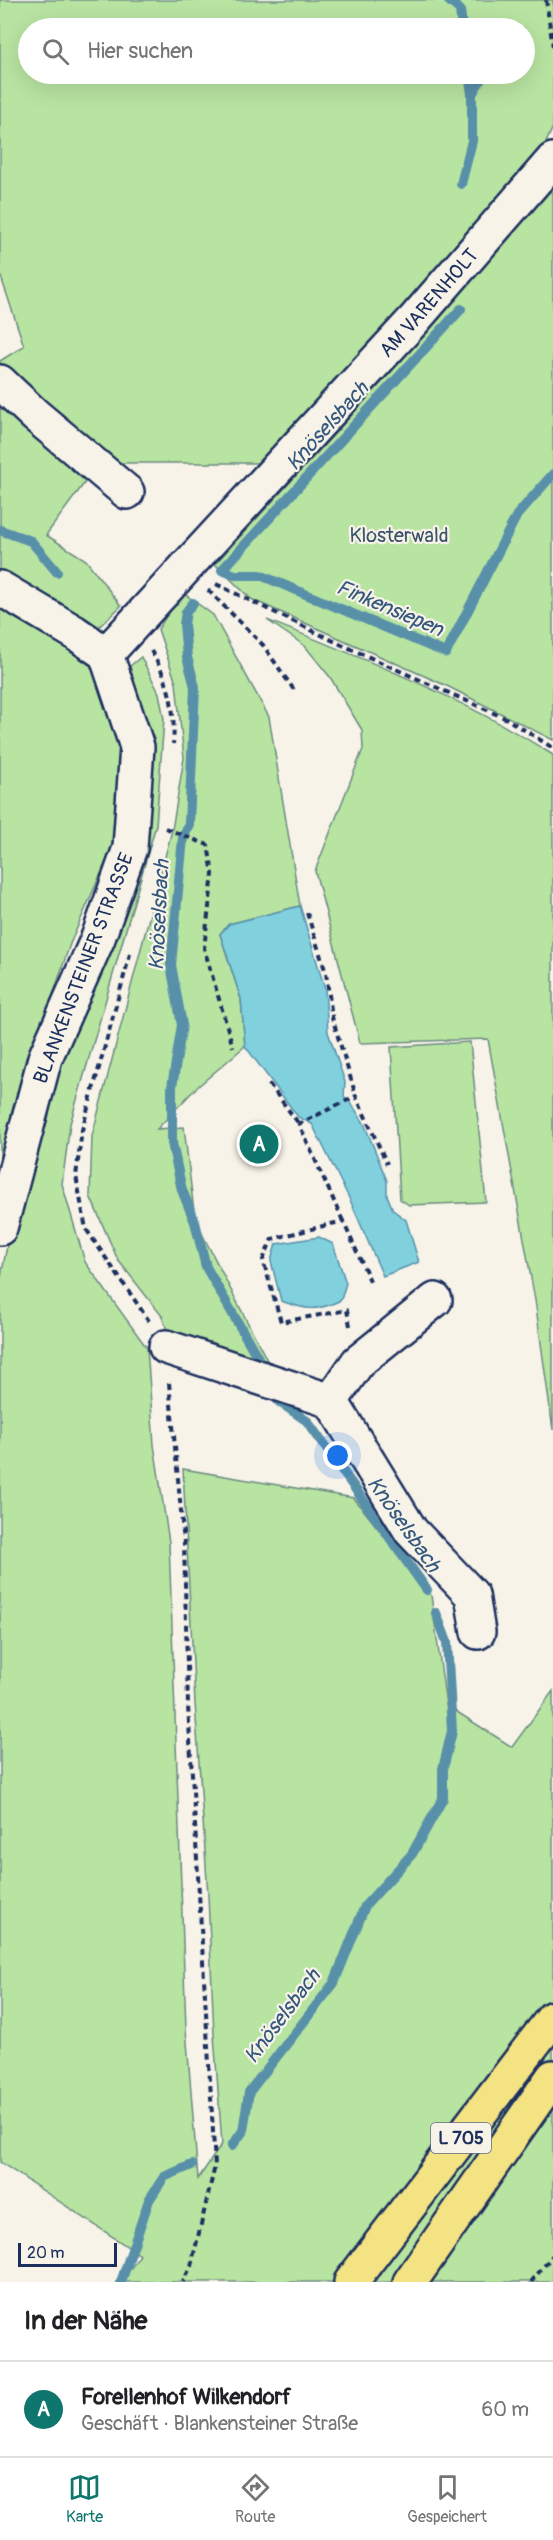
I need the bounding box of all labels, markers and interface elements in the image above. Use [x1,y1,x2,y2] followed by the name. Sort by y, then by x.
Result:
[18,18,535,84] search box
[39,35,72,68] icon: search
[87,37,193,65] text: Hier suchen
[374,243,484,363] street label: AM VARENHOLT
[280,375,375,477] water label: Knöselsbach
[350,523,448,548] park label: Klosterwald
[332,574,448,643] water label: Finkensiepen
[28,849,139,1087] street label: BLANKENSTEINER STRASSE
[143,858,176,971] water label: Knöselsbach
[240,1122,278,1166] pin: A
[323,1441,352,1470] your location
[361,1471,447,1578] water label: Knöselsbach
[238,1963,327,2069] water label: Knöselsbach
[431,2123,491,2153] road number: L 705
[18,2240,117,2268] scale bar
[27,2243,65,2263] text: 20 m
[24,2305,147,2337] text: In der Nähe
[81,2383,291,2411] text: Forellenhof Wilkendorf
[37,2397,50,2422] text: A
[482,2397,529,2422] text: 60 m
[81,2411,358,2436] text: Geschäft · Blankensteiner Straße
[66,2471,103,2527] tab: Karte
[235,2471,275,2527] tab: Route
[407,2471,487,2527] tab: Gespeichert

